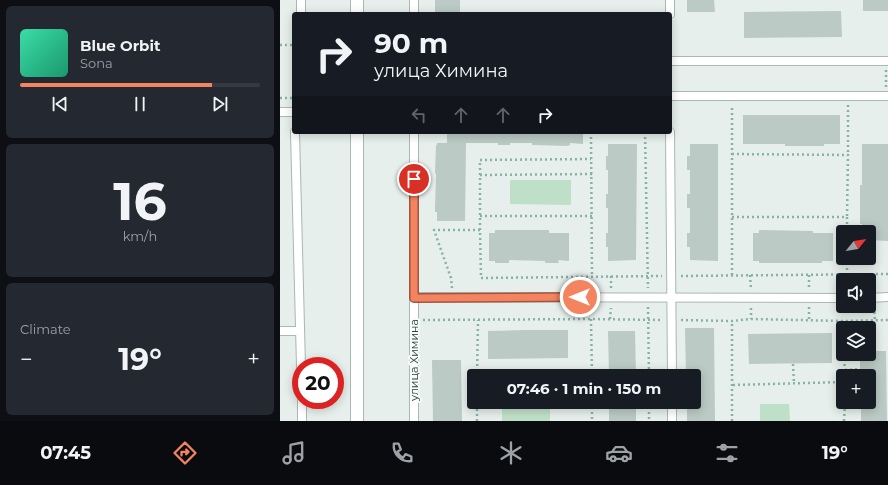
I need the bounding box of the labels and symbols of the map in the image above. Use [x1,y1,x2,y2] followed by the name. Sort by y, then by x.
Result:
[397,162,431,196] pin
[836,225,876,265] north arrow
[559,276,601,318] position arrow
[407,319,421,402] street label: улица Химина
[292,357,344,409] speed limit sign: 20

